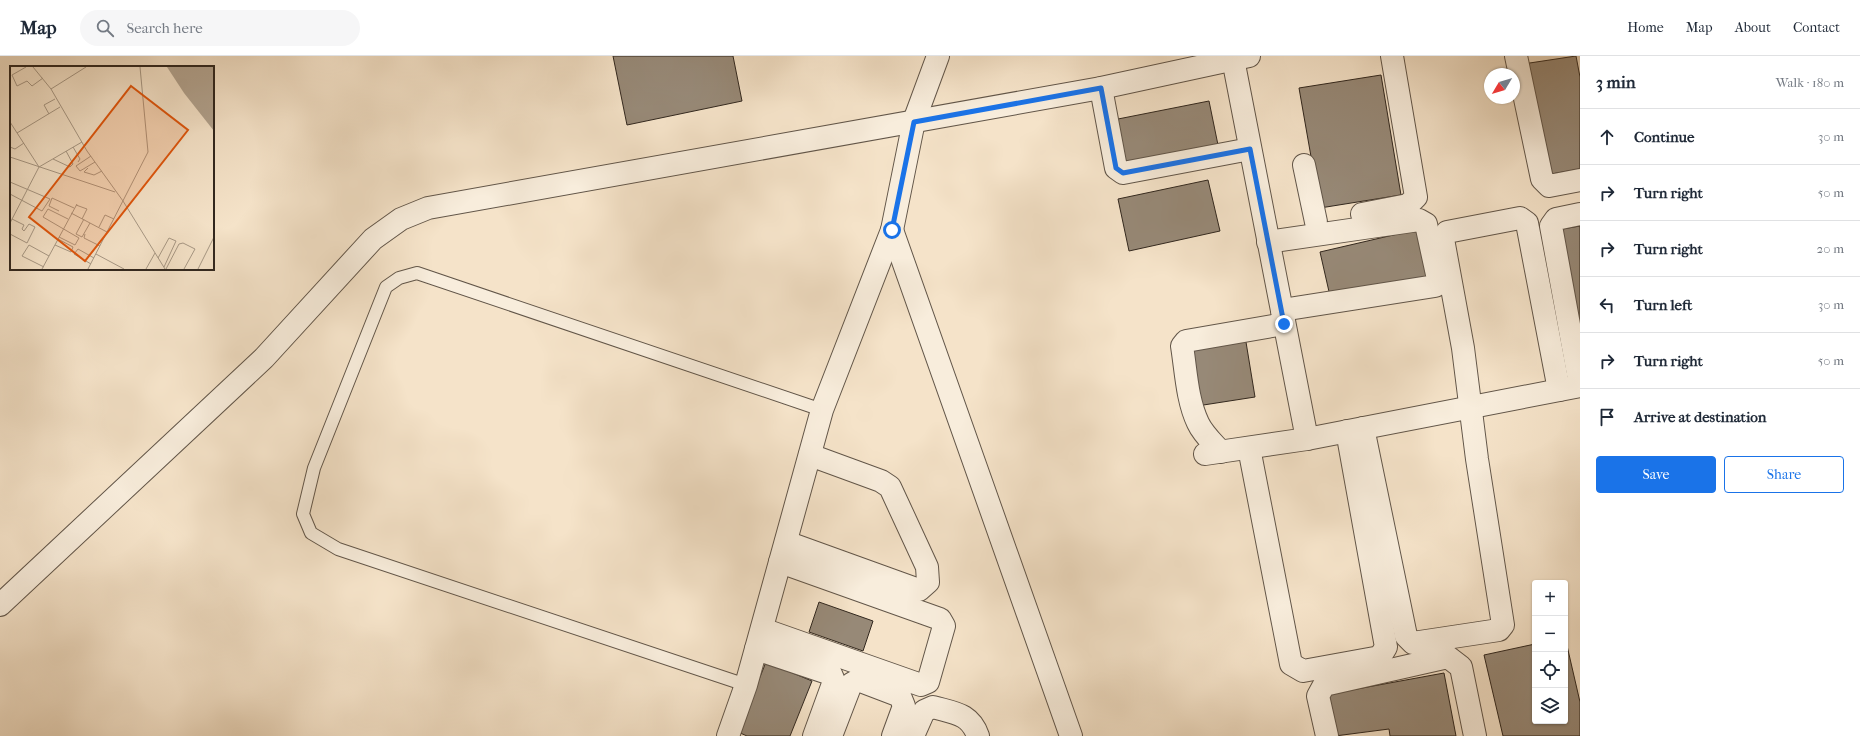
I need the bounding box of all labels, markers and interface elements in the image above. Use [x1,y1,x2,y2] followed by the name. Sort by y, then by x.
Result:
[80,10,360,46] search box
[20,17,56,39] text: Map
[94,17,116,39] icon: search
[126,19,203,37] text: Search here
[1627,19,1664,36] text: Home
[1686,19,1713,36] text: Map
[1735,19,1771,36] text: About
[1793,19,1840,36] text: Contact
[10,66,214,270] inset map
[1484,68,1520,104] north arrow
[1596,72,1636,92] text: 3 min
[1776,75,1844,90] text: Walk · 180 m
[1596,126,1618,148] icon: ahead
[1634,128,1694,146] text: Continue
[1818,129,1844,144] text: 30 m
[1596,182,1618,204] icon: right
[1634,184,1703,202] text: Turn right
[1818,185,1844,200] text: 50 m
[883,221,901,239] route start
[1596,238,1618,260] icon: right
[1634,240,1703,258] text: Turn right
[1817,241,1844,256] text: 20 m
[1596,294,1618,316] icon: left
[1634,296,1692,314] text: Turn left
[1818,297,1844,312] text: 30 m
[1275,315,1293,333] route end
[1596,350,1618,372] icon: right
[1634,352,1703,370] text: Turn right
[1818,353,1844,368] text: 50 m
[1596,406,1618,428] icon: arrive
[1634,408,1766,426] text: Arrive at destination
[1596,456,1716,493] button: Save
[1724,456,1844,493] button: Share
[1532,580,1568,724] map controls
[1532,580,1568,616] button: +
[1532,616,1568,652] button: −
[1532,652,1568,688] button: locate
[1532,688,1568,724] button: layers

